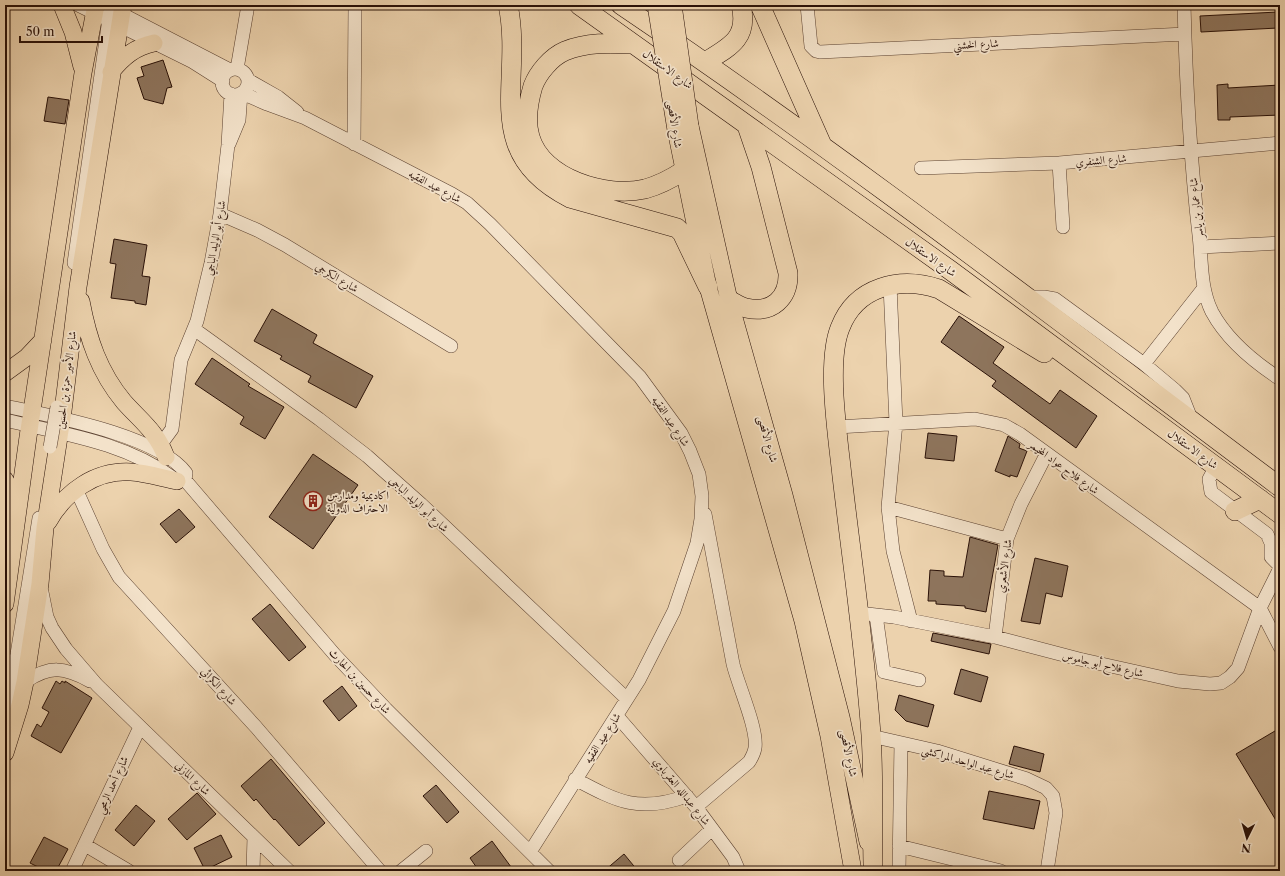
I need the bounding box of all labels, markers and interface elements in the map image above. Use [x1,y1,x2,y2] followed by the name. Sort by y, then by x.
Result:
[20,18,102,44] scale bar
[26,24,55,39] text: 50 m
[953,36,999,56] street label: شارع الخشني
[638,46,696,94] street label: شارع الاستقلال
[661,99,687,149] street label: شارع الأقصى
[1075,151,1128,172] street label: شارع الشنفري
[405,166,464,208] street label: شارع عيد الفقيه
[1186,177,1209,240] street label: شاع عمار بن ياسر
[201,199,231,277] street label: شارع أبو الوليد الباجي
[901,234,959,282] street label: شارع الاستقلال
[311,259,361,298] street label: شارع الكرجي
[52,330,82,430] street label: شارع الأمير حمزة بن الحسين
[647,393,693,450] street label: شارع عيد الفقيه
[752,414,782,465] street label: شارع الأقصى
[1163,426,1221,474] street label: شارع الاستقلال
[1023,436,1102,500] street label: شارع فلاح عواد المخيمر
[384,472,452,537] street label: شارع أبو الوليد الباجي
[327,488,389,515] place label: اكاديمية ومدارس الاحتراف الدولية
[302,490,324,512] building icon: اكاديمية ومدارس الاحتراف الدولية
[992,538,1018,594] street label: شارع الأشعري
[324,645,394,719] street label: شارع حسين بن الحارث
[1060,647,1145,684] street label: شارع فلاح أبو جاموس
[196,664,240,710] street label: شارع الكراثي
[580,710,626,768] street label: شارع عيد الفقيه
[834,728,862,779] street label: شارع الأقصى
[919,742,1016,786] street label: شارع عبد الواحد المراكشي
[92,754,135,818] street label: شارع أحمد الرمحي
[648,754,714,830] street label: شارع عبدالله العقرباوي
[170,758,213,800] street label: شارع المازني
[1227,818,1267,858] north arrow
[1240,841,1252,855] text: N

